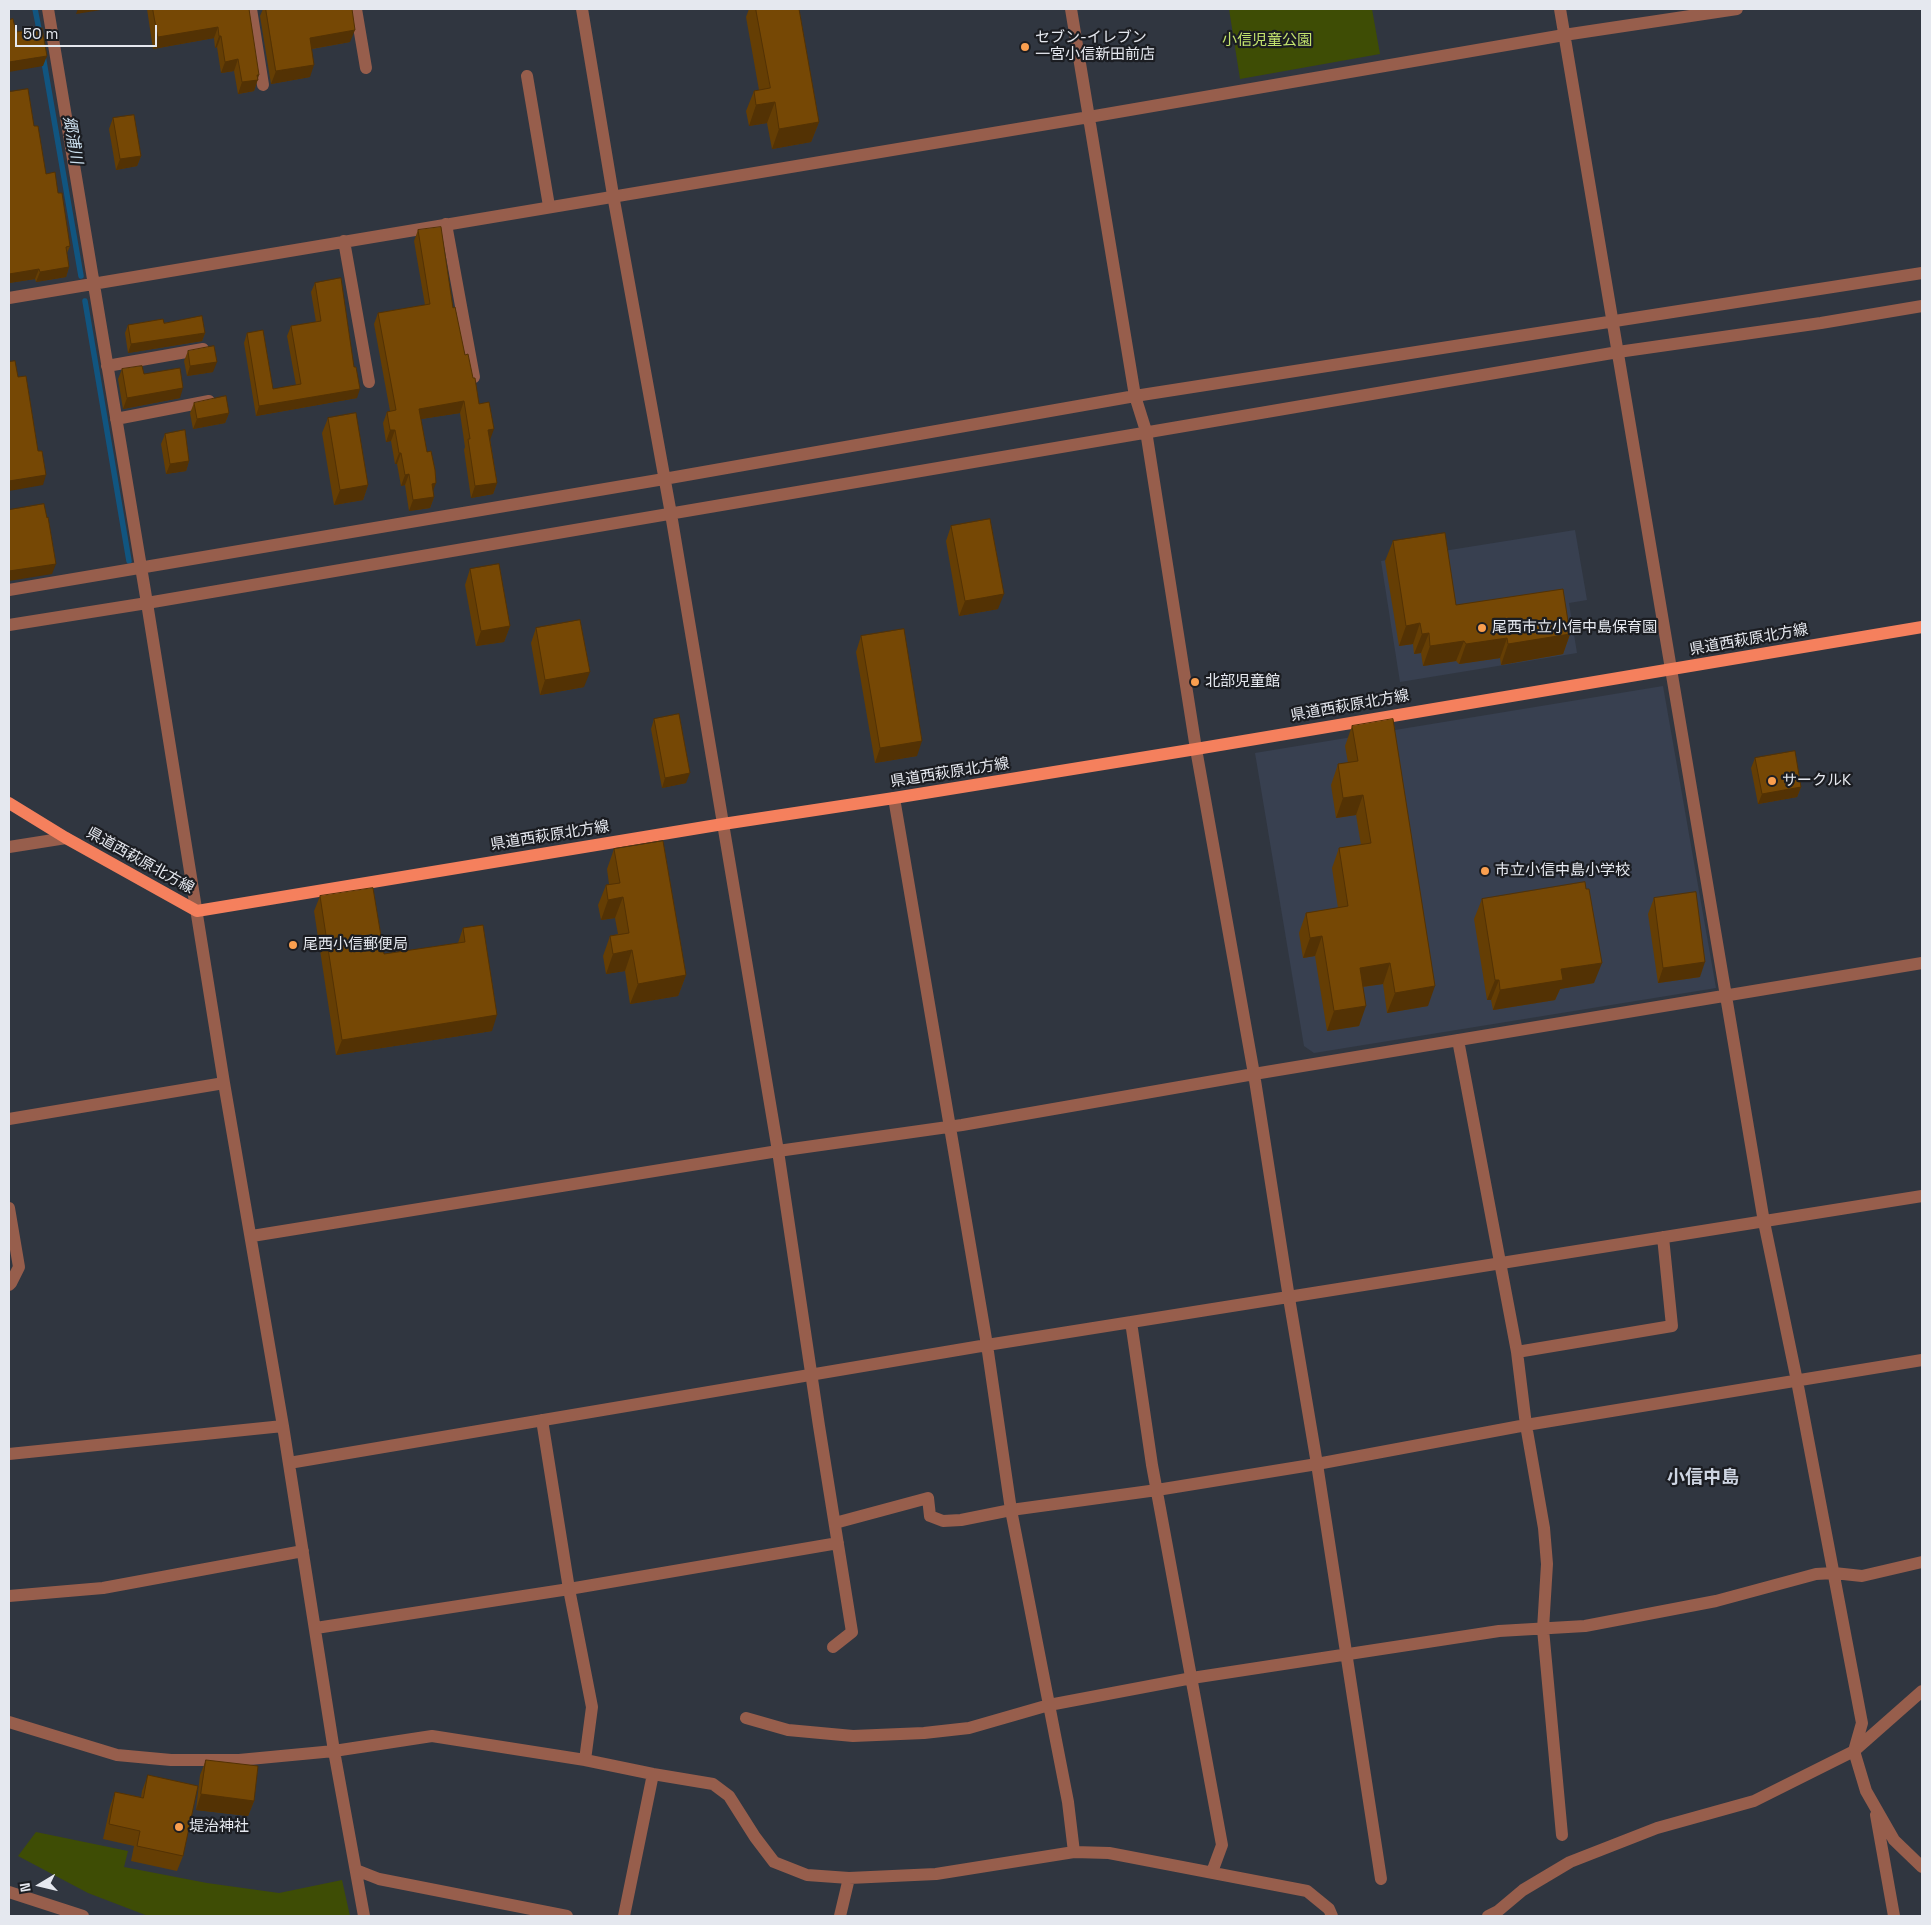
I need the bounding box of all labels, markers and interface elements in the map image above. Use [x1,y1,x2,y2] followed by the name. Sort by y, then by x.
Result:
[18,15,160,47] scale bar
[23,24,58,43] text: 50 m
[1035,29,1155,64] place label: セブン-イレブン 一宮小信新田前店
[1222,32,1312,50] park label: 小信児童公園
[1019,41,1031,53] marker: セブン-イレブン 一宮小信新田前店
[58,115,86,165] water label: 郷浦川
[1492,619,1657,637] place label: 尾西市立小信中島保育園
[1688,621,1810,659] street label: 県道西萩原北方線
[1476,622,1488,634] marker: 尾西市立小信中島保育園
[1205,673,1280,691] place label: 北部児童館
[1189,676,1201,688] marker: 北部児童館
[1289,687,1411,725] street label: 県道西萩原北方線
[889,755,1011,791] street label: 県道西萩原北方線
[1782,772,1851,790] place label: サークルK
[1766,775,1778,787] marker: サークルK
[489,818,611,854] street label: 県道西萩原北方線
[83,824,197,898] street label: 県道西萩原北方線
[1495,862,1630,880] place label: 市立小信中島小学校
[1479,865,1491,877] marker: 市立小信中島小学校
[303,936,408,954] place label: 尾西小信郵便局
[287,939,299,951] marker: 尾西小信郵便局
[1667,1467,1739,1489] district label: 小信中島
[189,1818,249,1836] place label: 堤治神社
[173,1821,185,1833] marker: 堤治神社
[15,1860,65,1910] north arrow
[16,1881,35,1893] text: N

